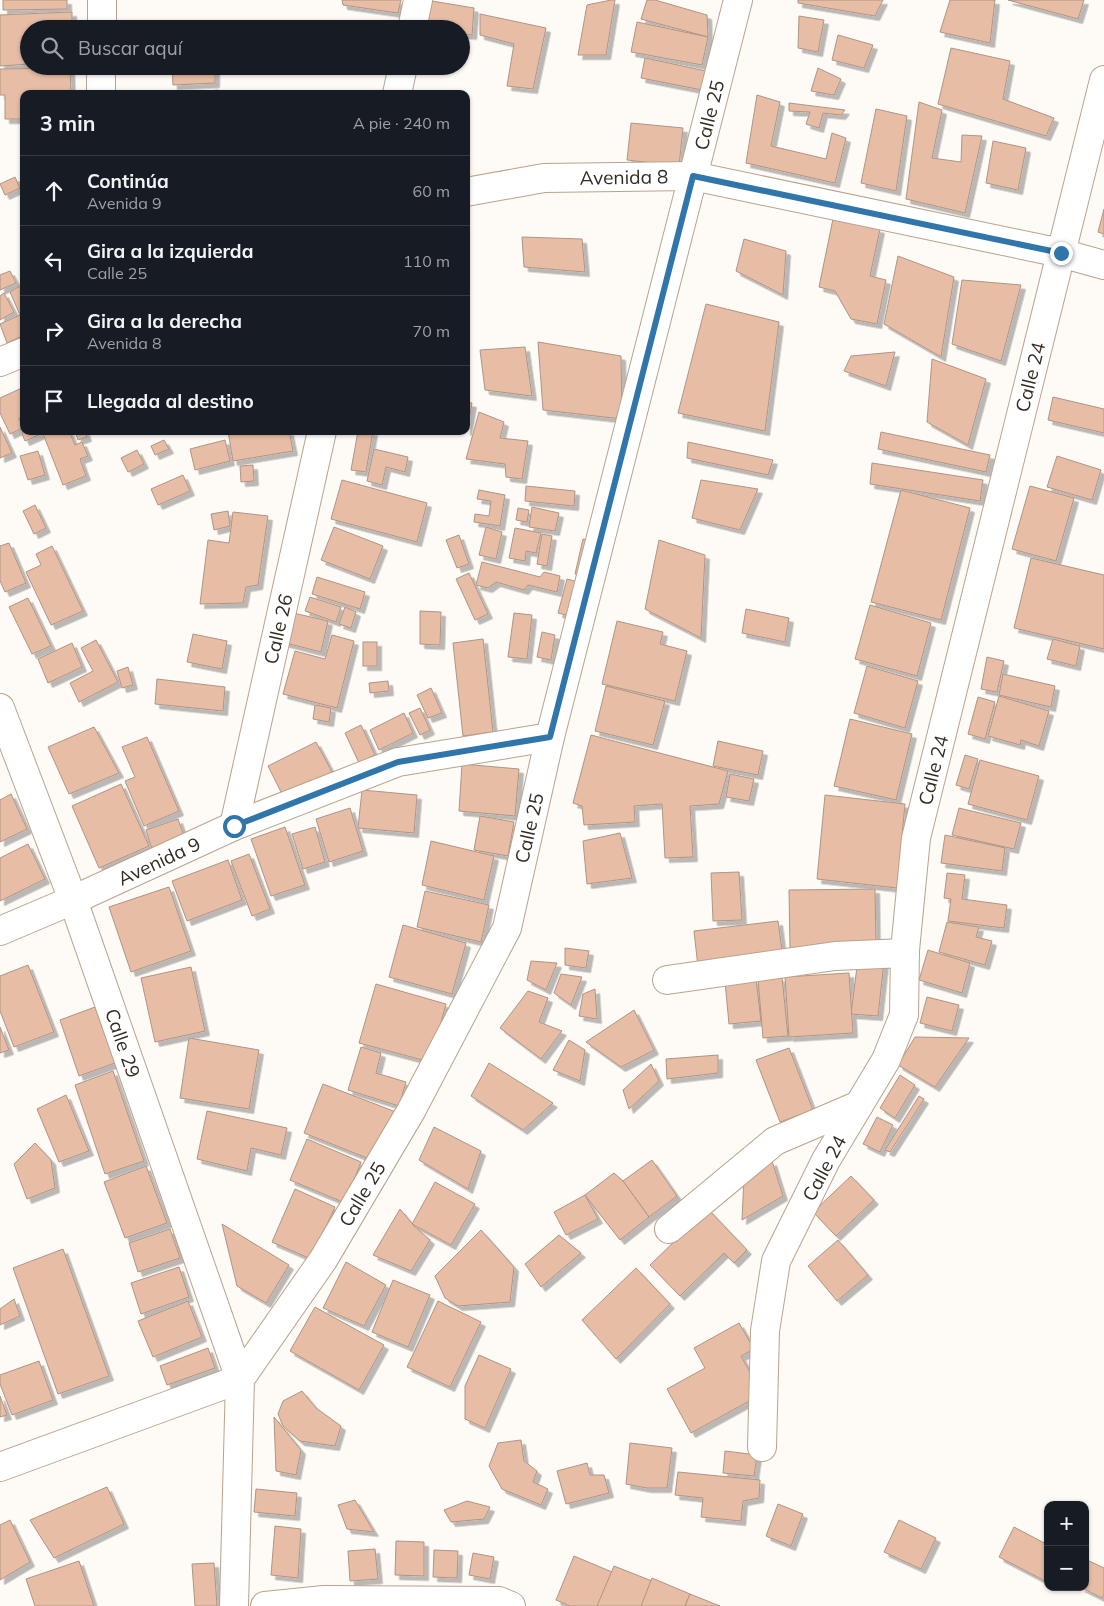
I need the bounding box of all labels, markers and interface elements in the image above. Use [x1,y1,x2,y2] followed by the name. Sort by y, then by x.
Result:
[20,20,470,75] search box
[38,34,66,62] icon: search
[78,36,182,60] text: Buscar aquí
[689,78,729,152] street label: Calle 25
[40,110,95,136] text: 3 min
[353,113,450,133] text: A pie · 240 m
[580,164,668,190] street label: Avenida 8
[87,169,169,193] text: Continúa
[40,177,68,205] icon: ahead
[413,181,450,201] text: 60 m
[87,193,162,213] text: Avenida 9
[87,239,253,263] text: Gira a la izquierda
[1050,242,1073,265] route end
[40,247,68,275] icon: left
[403,251,450,271] text: 110 m
[87,263,147,283] text: Calle 25
[87,309,242,333] text: Gira a la derecha
[40,317,68,345] icon: right
[413,321,450,341] text: 70 m
[87,333,162,353] text: Avenida 8
[1010,340,1050,414] street label: Calle 24
[40,387,68,415] icon: arrive
[87,389,254,413] text: Llegada al destino
[258,592,298,666] street label: Calle 26
[913,733,953,807] street label: Calle 24
[509,791,549,865] street label: Calle 25
[223,815,246,838] route start
[114,831,204,891] street label: Avenida 9
[100,1005,146,1081] street label: Calle 29
[797,1131,851,1205] street label: Calle 24
[333,1157,391,1231] street label: Calle 25
[1044,1501,1089,1591] map controls
[1044,1501,1089,1546] button: +
[1044,1546,1089,1591] button: −

